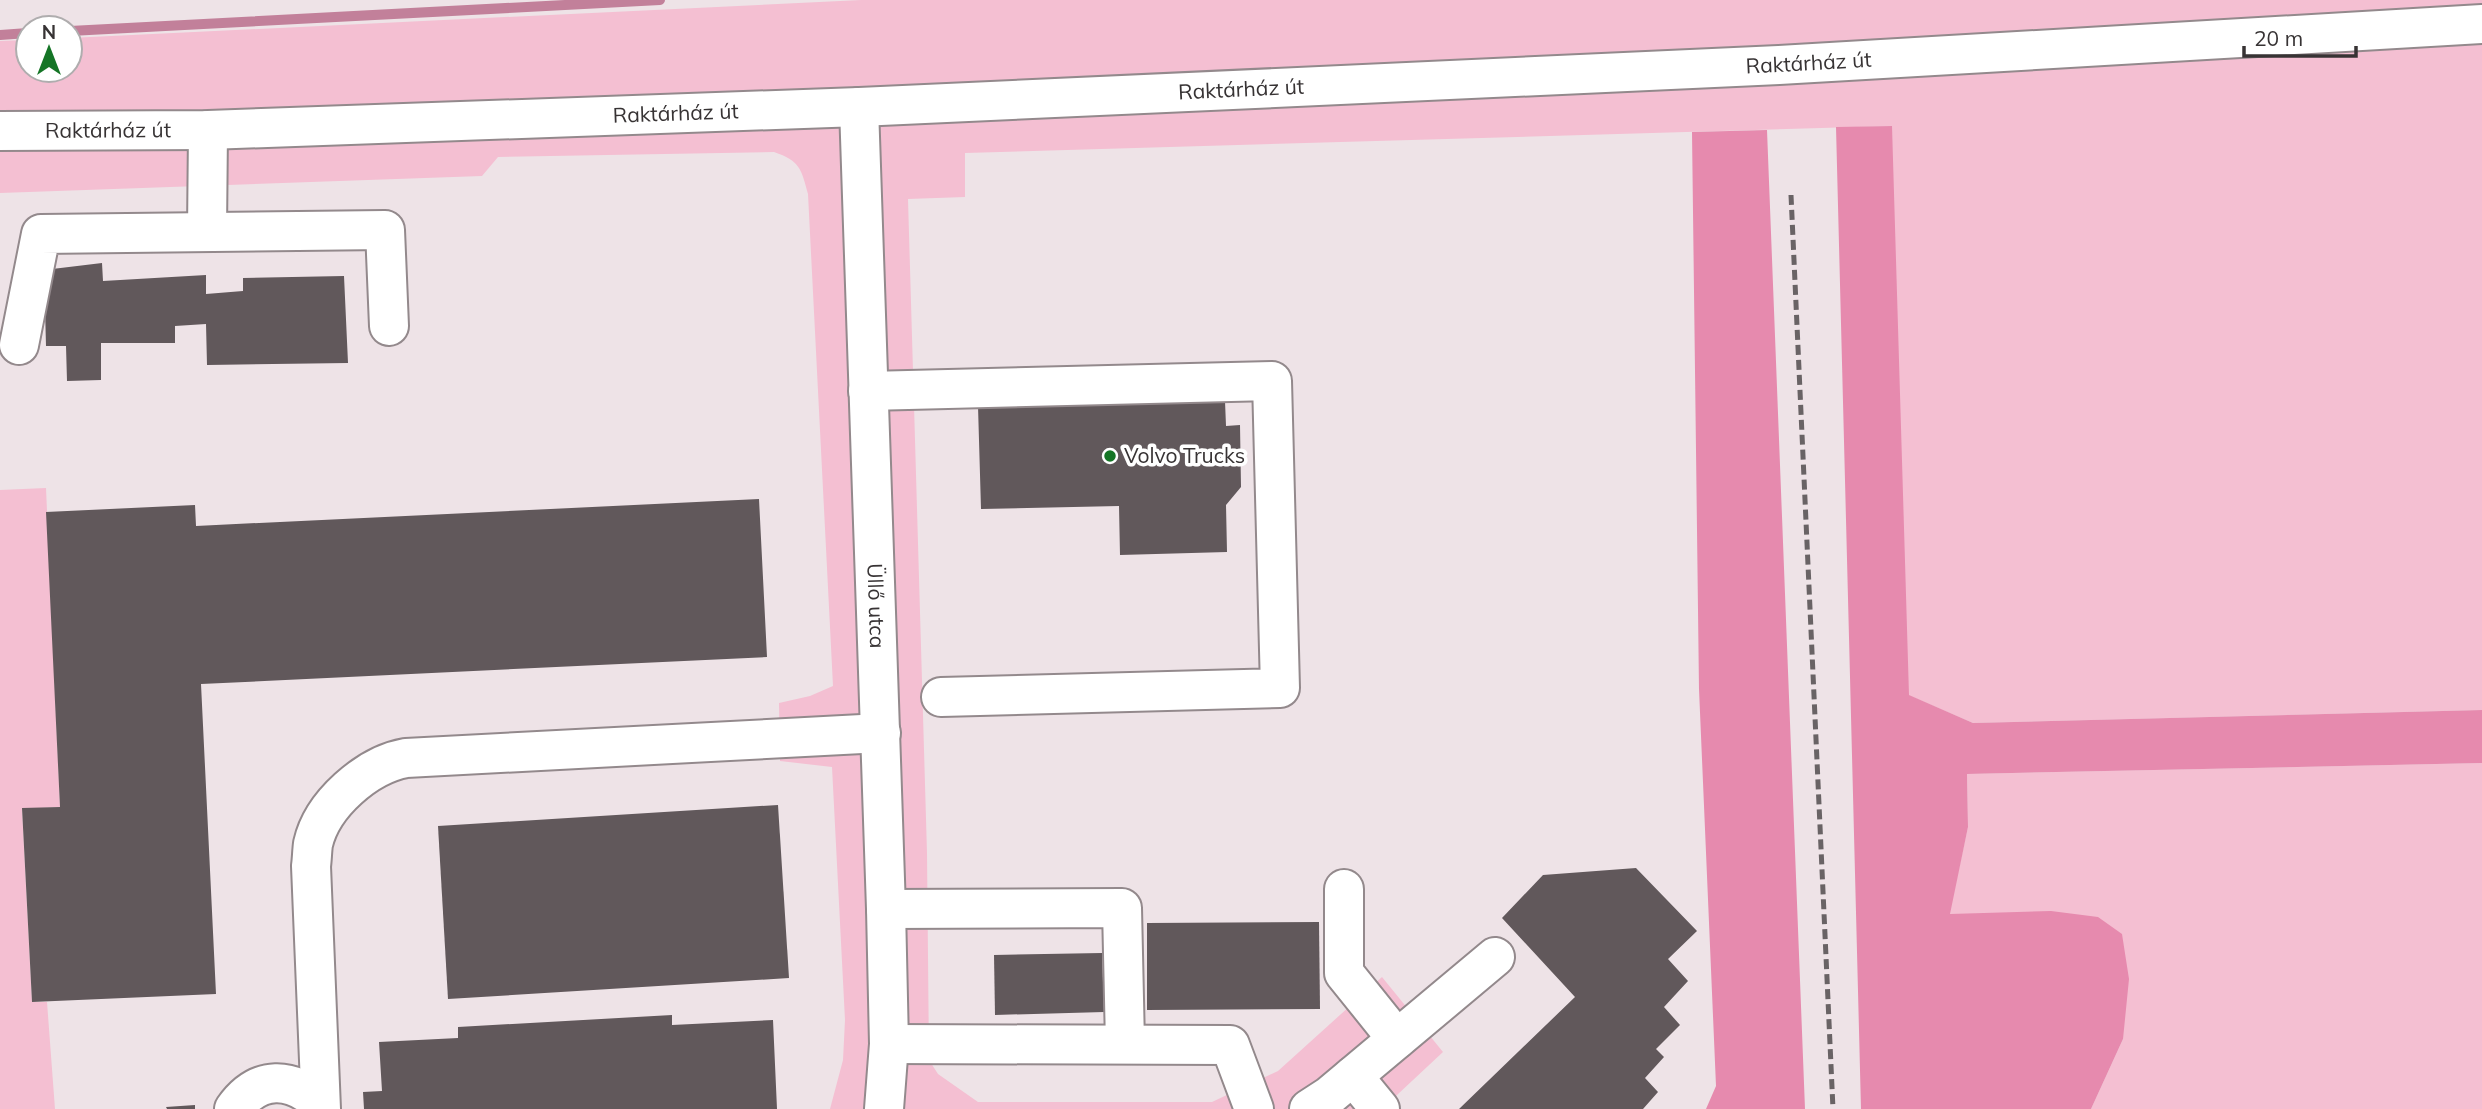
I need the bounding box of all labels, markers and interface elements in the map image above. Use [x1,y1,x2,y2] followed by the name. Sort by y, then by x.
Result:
[14,14,84,84] north arrow
[2244,14,2356,58] scale bar
[42,20,56,44] text: N
[2254,25,2303,51] text: 20 m
[1745,46,1872,79] street label: Raktárház út
[1178,73,1305,104] street label: Raktárház út
[612,97,739,128] street label: Raktárház út
[45,116,171,143] street label: Raktárház út
[1124,442,1245,468] place label: Volvo Trucks
[1102,448,1118,464] marker: Volvo Trucks
[862,563,891,649] street label: Üllő utca

